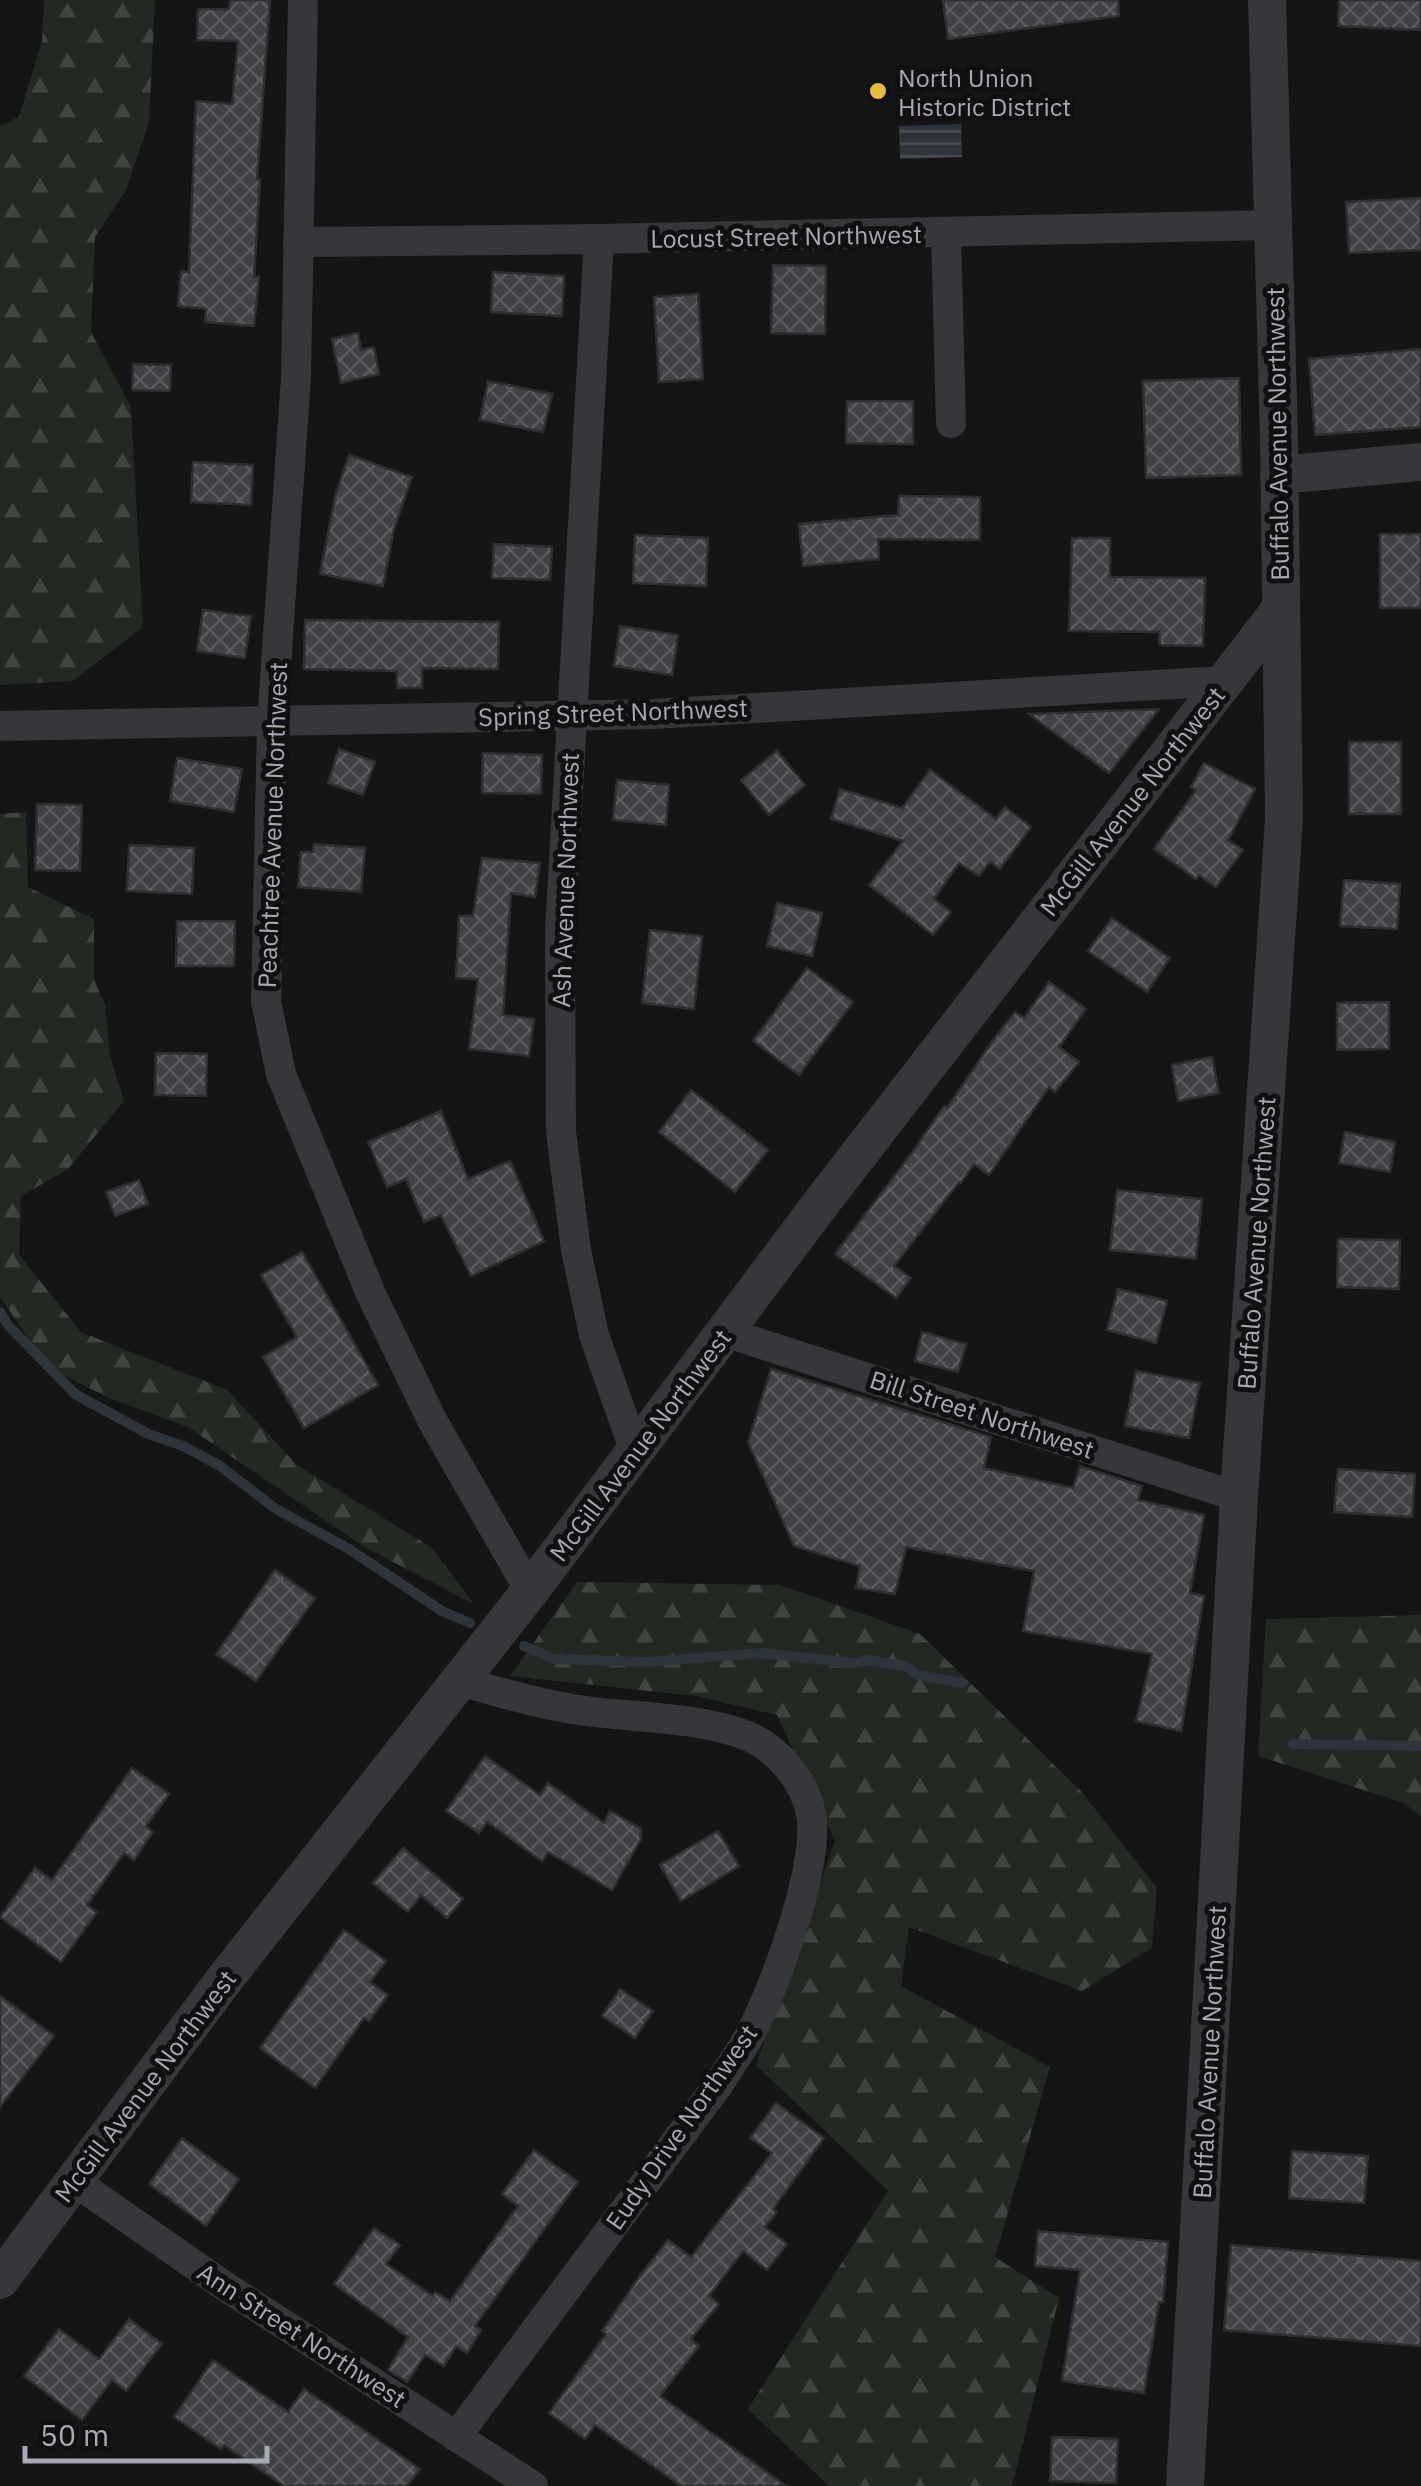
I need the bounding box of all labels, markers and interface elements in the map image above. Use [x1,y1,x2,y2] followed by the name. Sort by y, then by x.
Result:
[898,61,1071,123] place label: North Union Historic District
[867,80,889,102] marker: North Union Historic District
[650,217,922,255] street label: Locust Street Northwest
[1258,287,1296,581] street label: Buffalo Avenue Northwest
[250,661,294,989] street label: Peachtree Avenue Northwest
[1032,679,1232,923] street label: McGill Avenue Northwest
[478,691,748,733] street label: Spring Street Northwest
[544,752,586,1008] street label: Ash Avenue Northwest
[1229,1095,1283,1391] street label: Buffalo Avenue Northwest
[542,1322,738,1568] street label: McGill Avenue Northwest
[866,1362,1098,1466] street label: Bill Street Northwest
[1185,1905,1233,2199] street label: Buffalo Avenue Northwest
[47,1963,243,2209] street label: McGill Avenue Northwest
[598,2018,764,2236] street label: Eudy Drive Northwest
[191,2255,413,2415] street label: Ann Street Northwest
[25,2401,268,2463] scale bar
[40,2415,109,2454] text: 50 m

